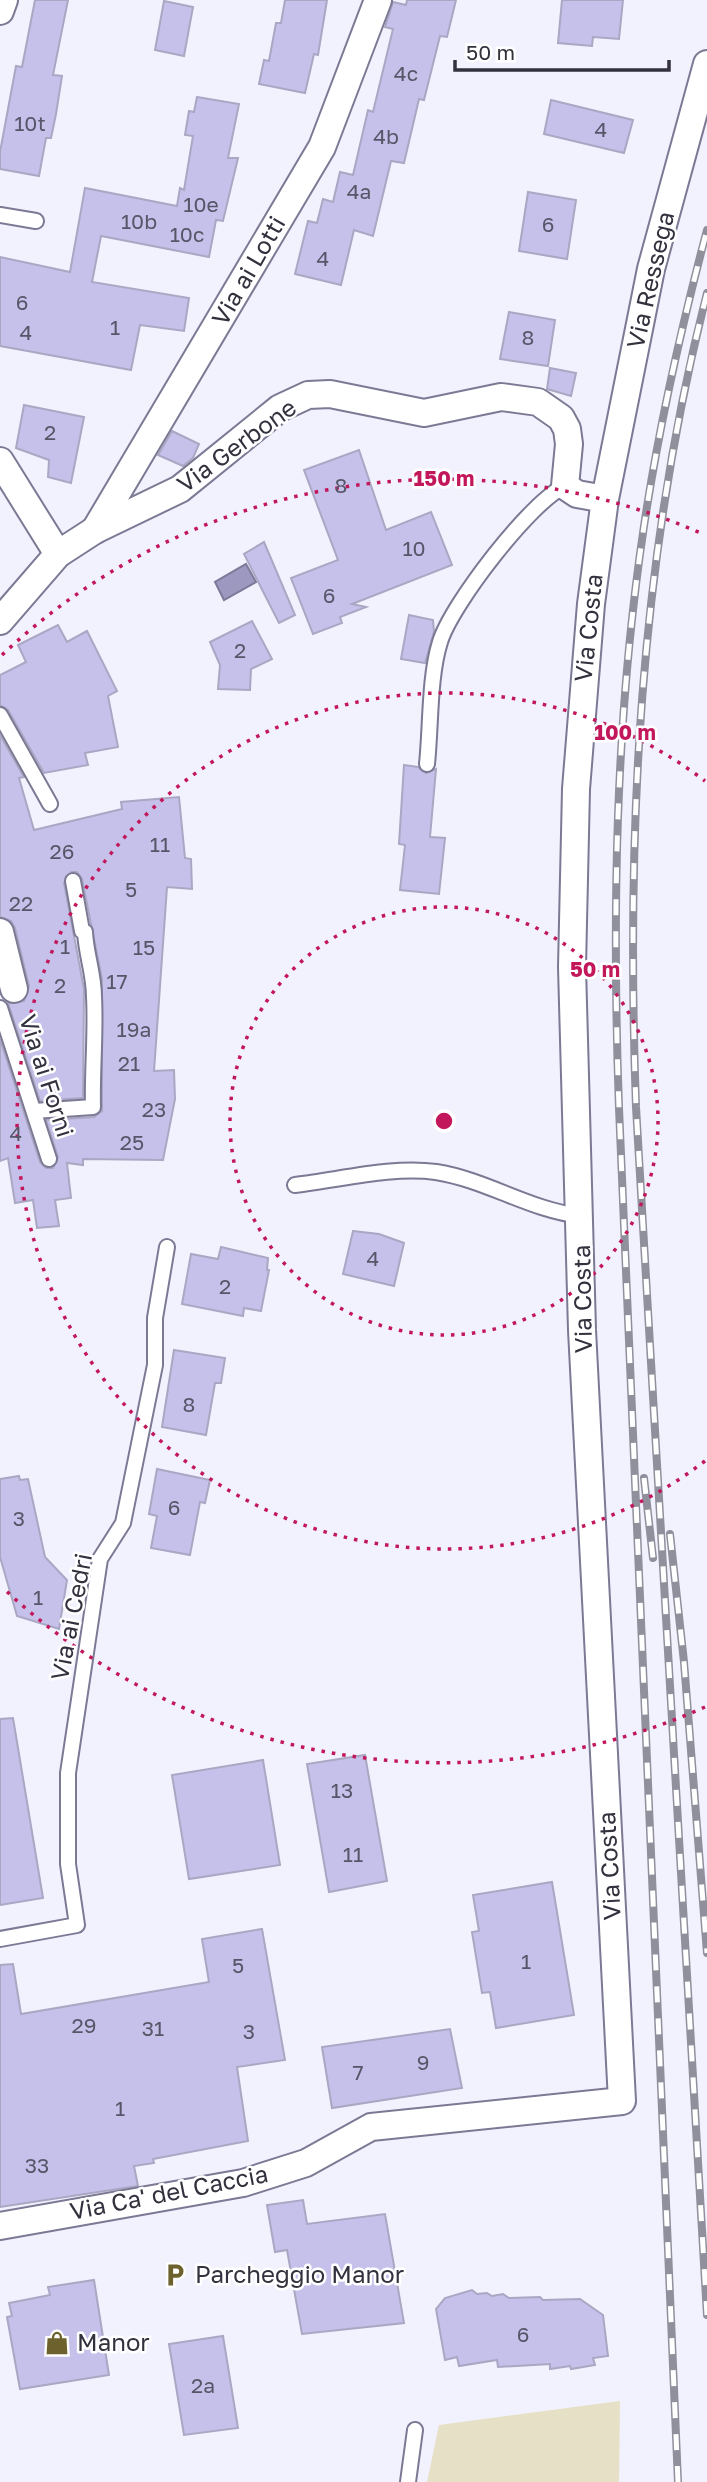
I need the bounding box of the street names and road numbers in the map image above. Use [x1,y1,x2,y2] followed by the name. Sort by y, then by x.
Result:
[620,208,679,351] street label: Via Ressega
[205,210,291,330] street label: Via ai Lotti
[171,392,301,498] street label: Via Gerbone
[567,572,608,683] street label: Via Costa
[14,1011,81,1140] street label: Via ai Forni
[566,1244,597,1354] street label: Via Costa
[44,1551,97,1683] street label: Via ai Cedri
[591,1811,626,1921] street label: Via Costa
[67,2158,270,2225] street label: Via Ca' del Caccia

